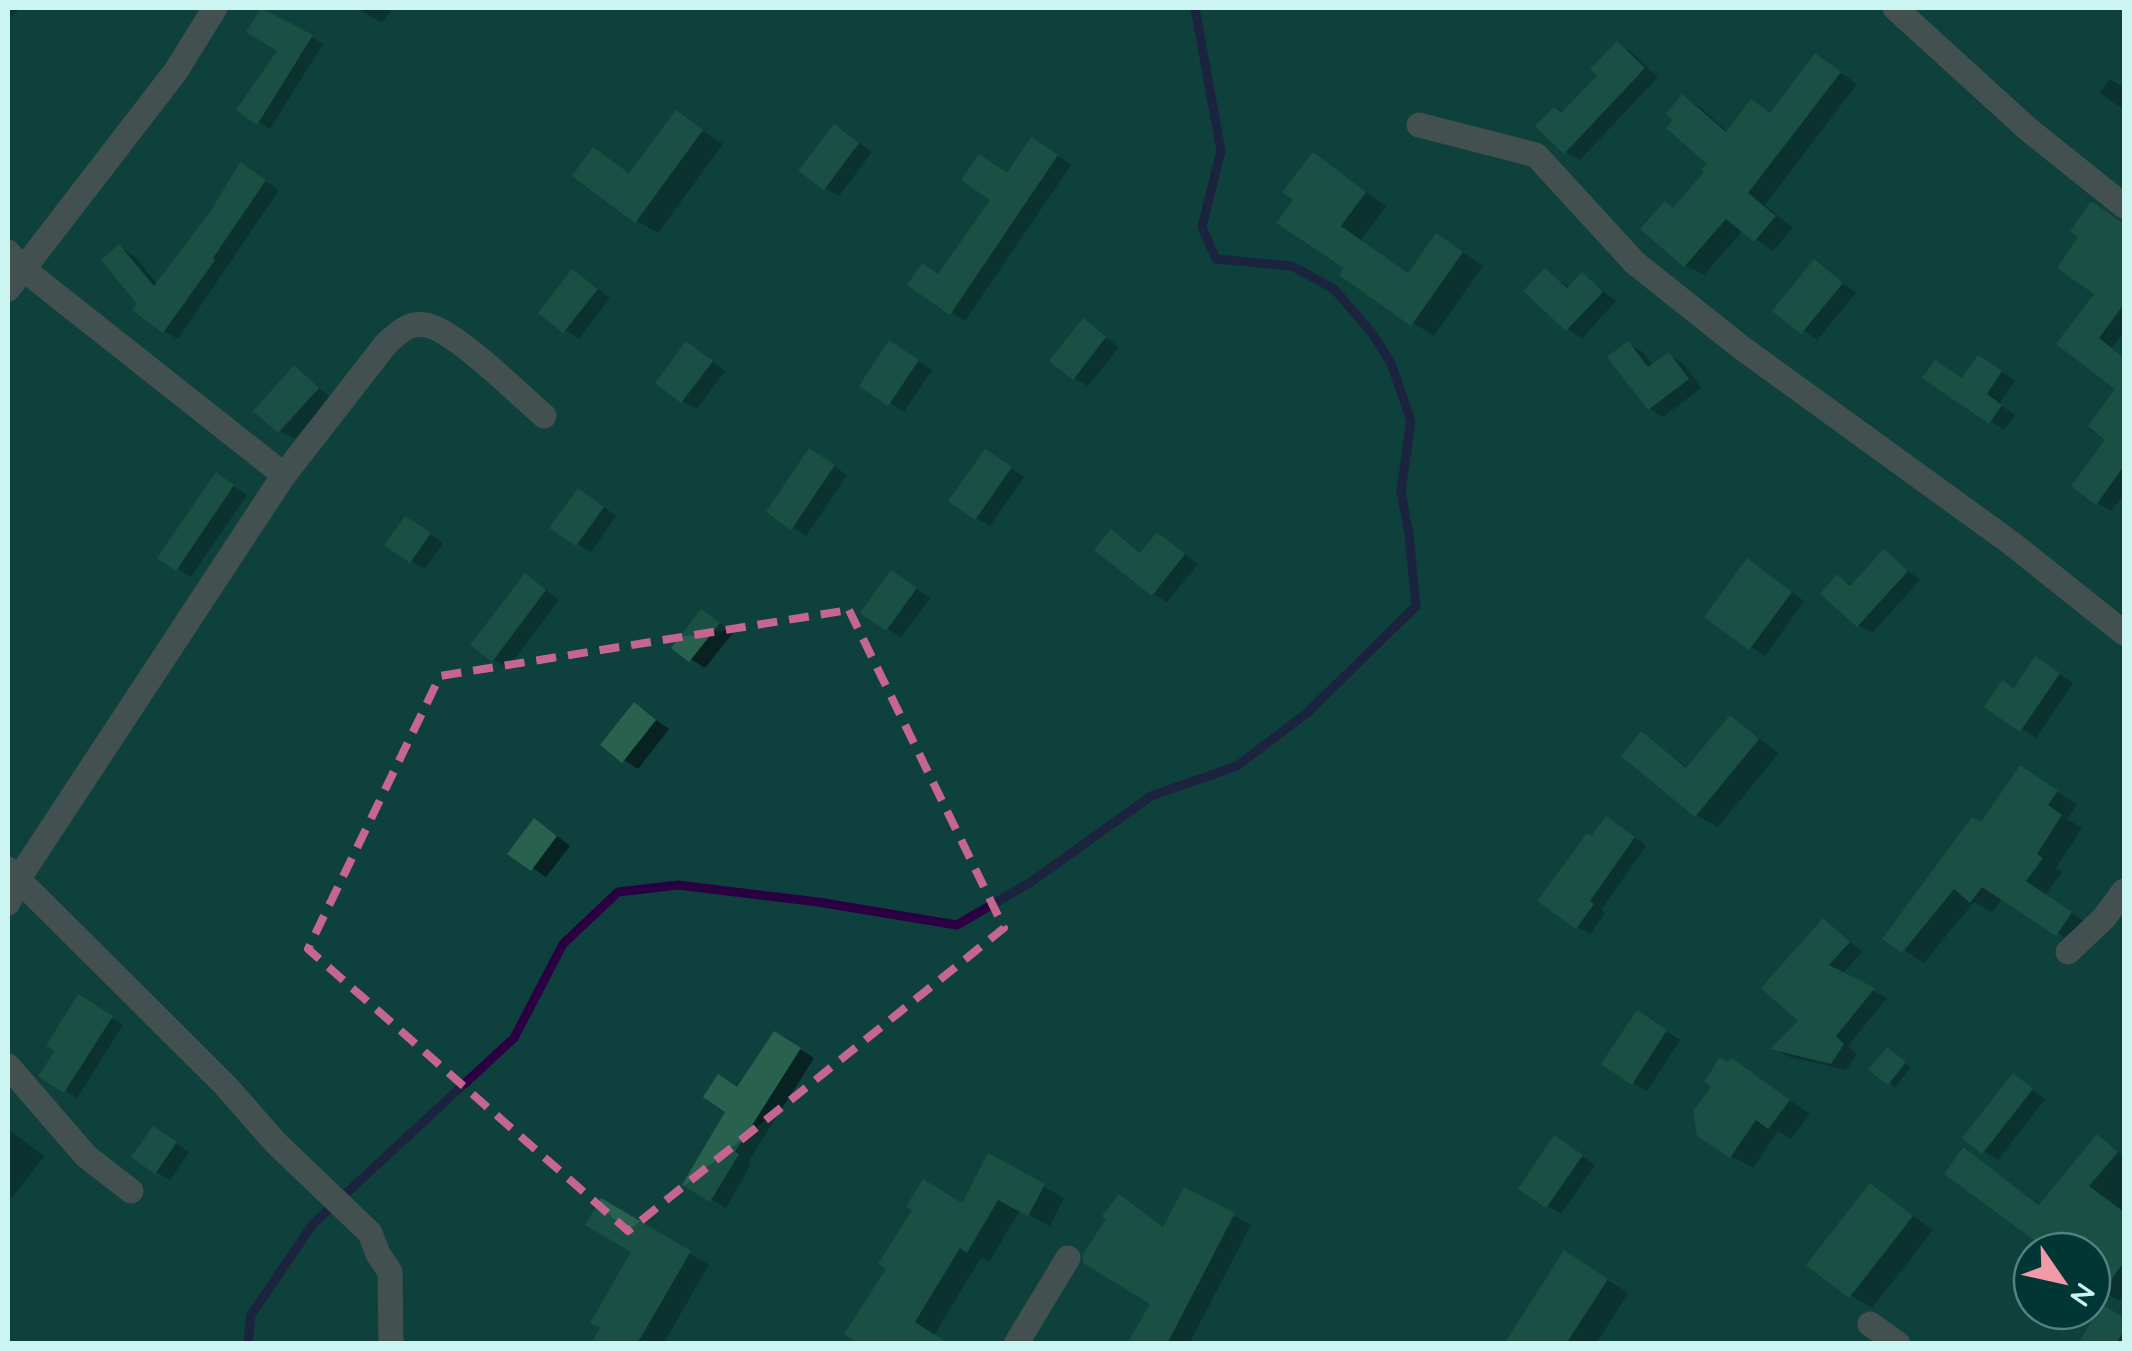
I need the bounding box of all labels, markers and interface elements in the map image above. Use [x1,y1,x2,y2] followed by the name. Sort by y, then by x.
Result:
[2012,1231,2112,1331] north arrow
[2063,1277,2103,1314] text: N

